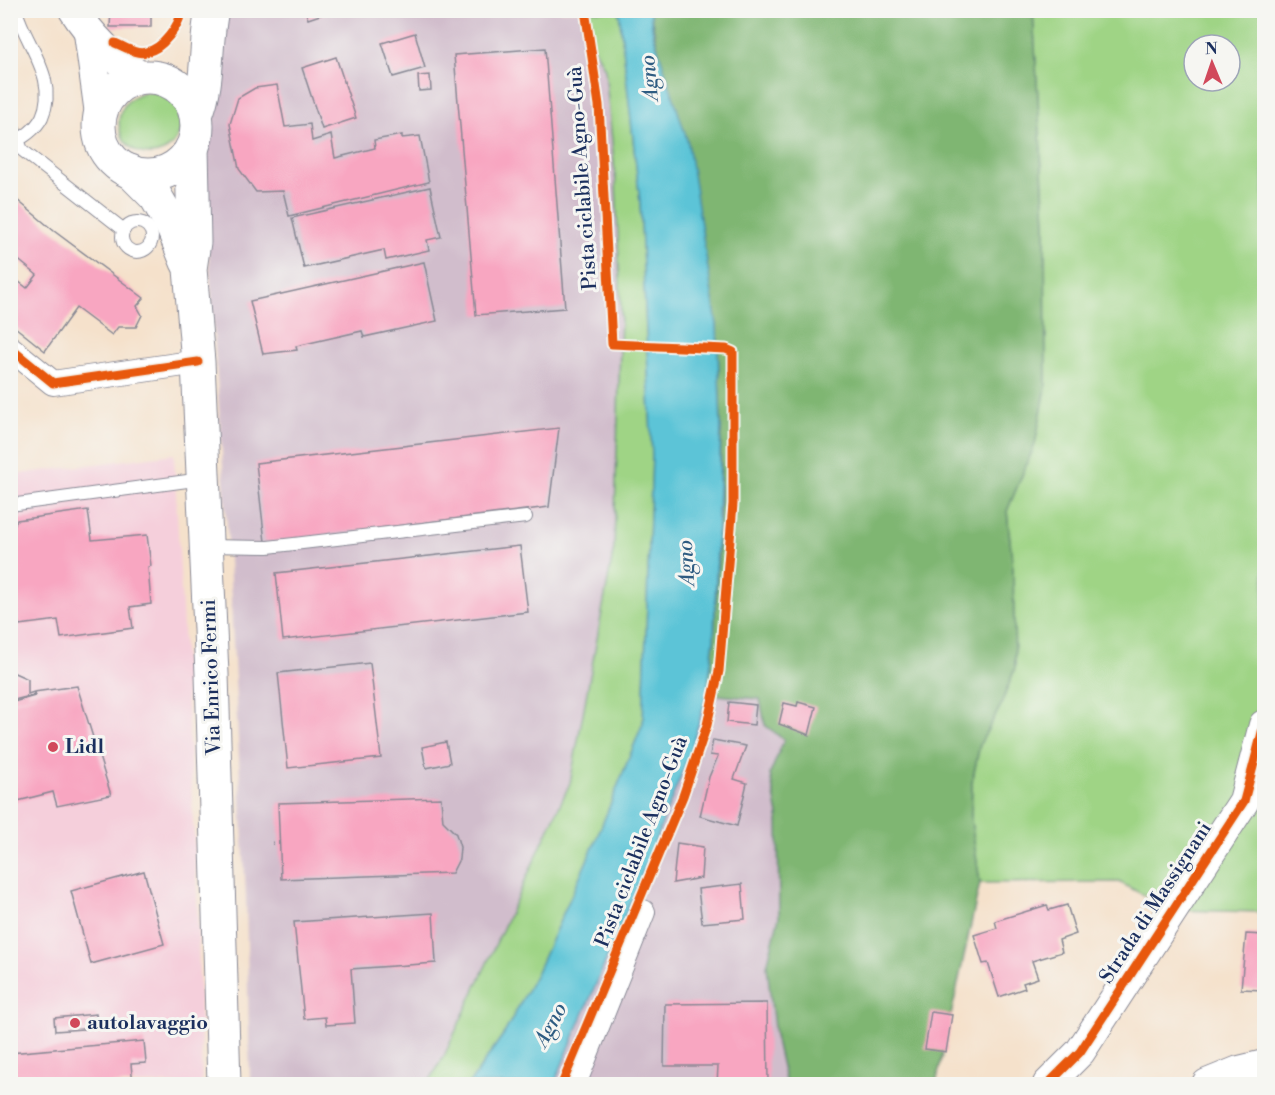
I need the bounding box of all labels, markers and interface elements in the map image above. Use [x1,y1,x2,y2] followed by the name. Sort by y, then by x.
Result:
[1182,33,1242,93] north arrow
[1205,39,1219,59] text: N
[635,54,665,104] water label: Agno
[563,64,603,291] street label: Pista ciclabile Agno-Guà
[673,539,701,589] water label: Agno
[197,598,227,756] street label: Via Enrico Fermi
[590,732,694,951] street label: Pista ciclabile Agno-Guà
[65,735,105,760] place label: Lidl
[46,740,60,754] marker: Lidl
[1094,817,1218,989] street label: Strada di Massignani
[528,999,573,1053] water label: Agno
[87,1011,208,1036] place label: autolavaggio
[68,1016,82,1030] marker: autolavaggio

